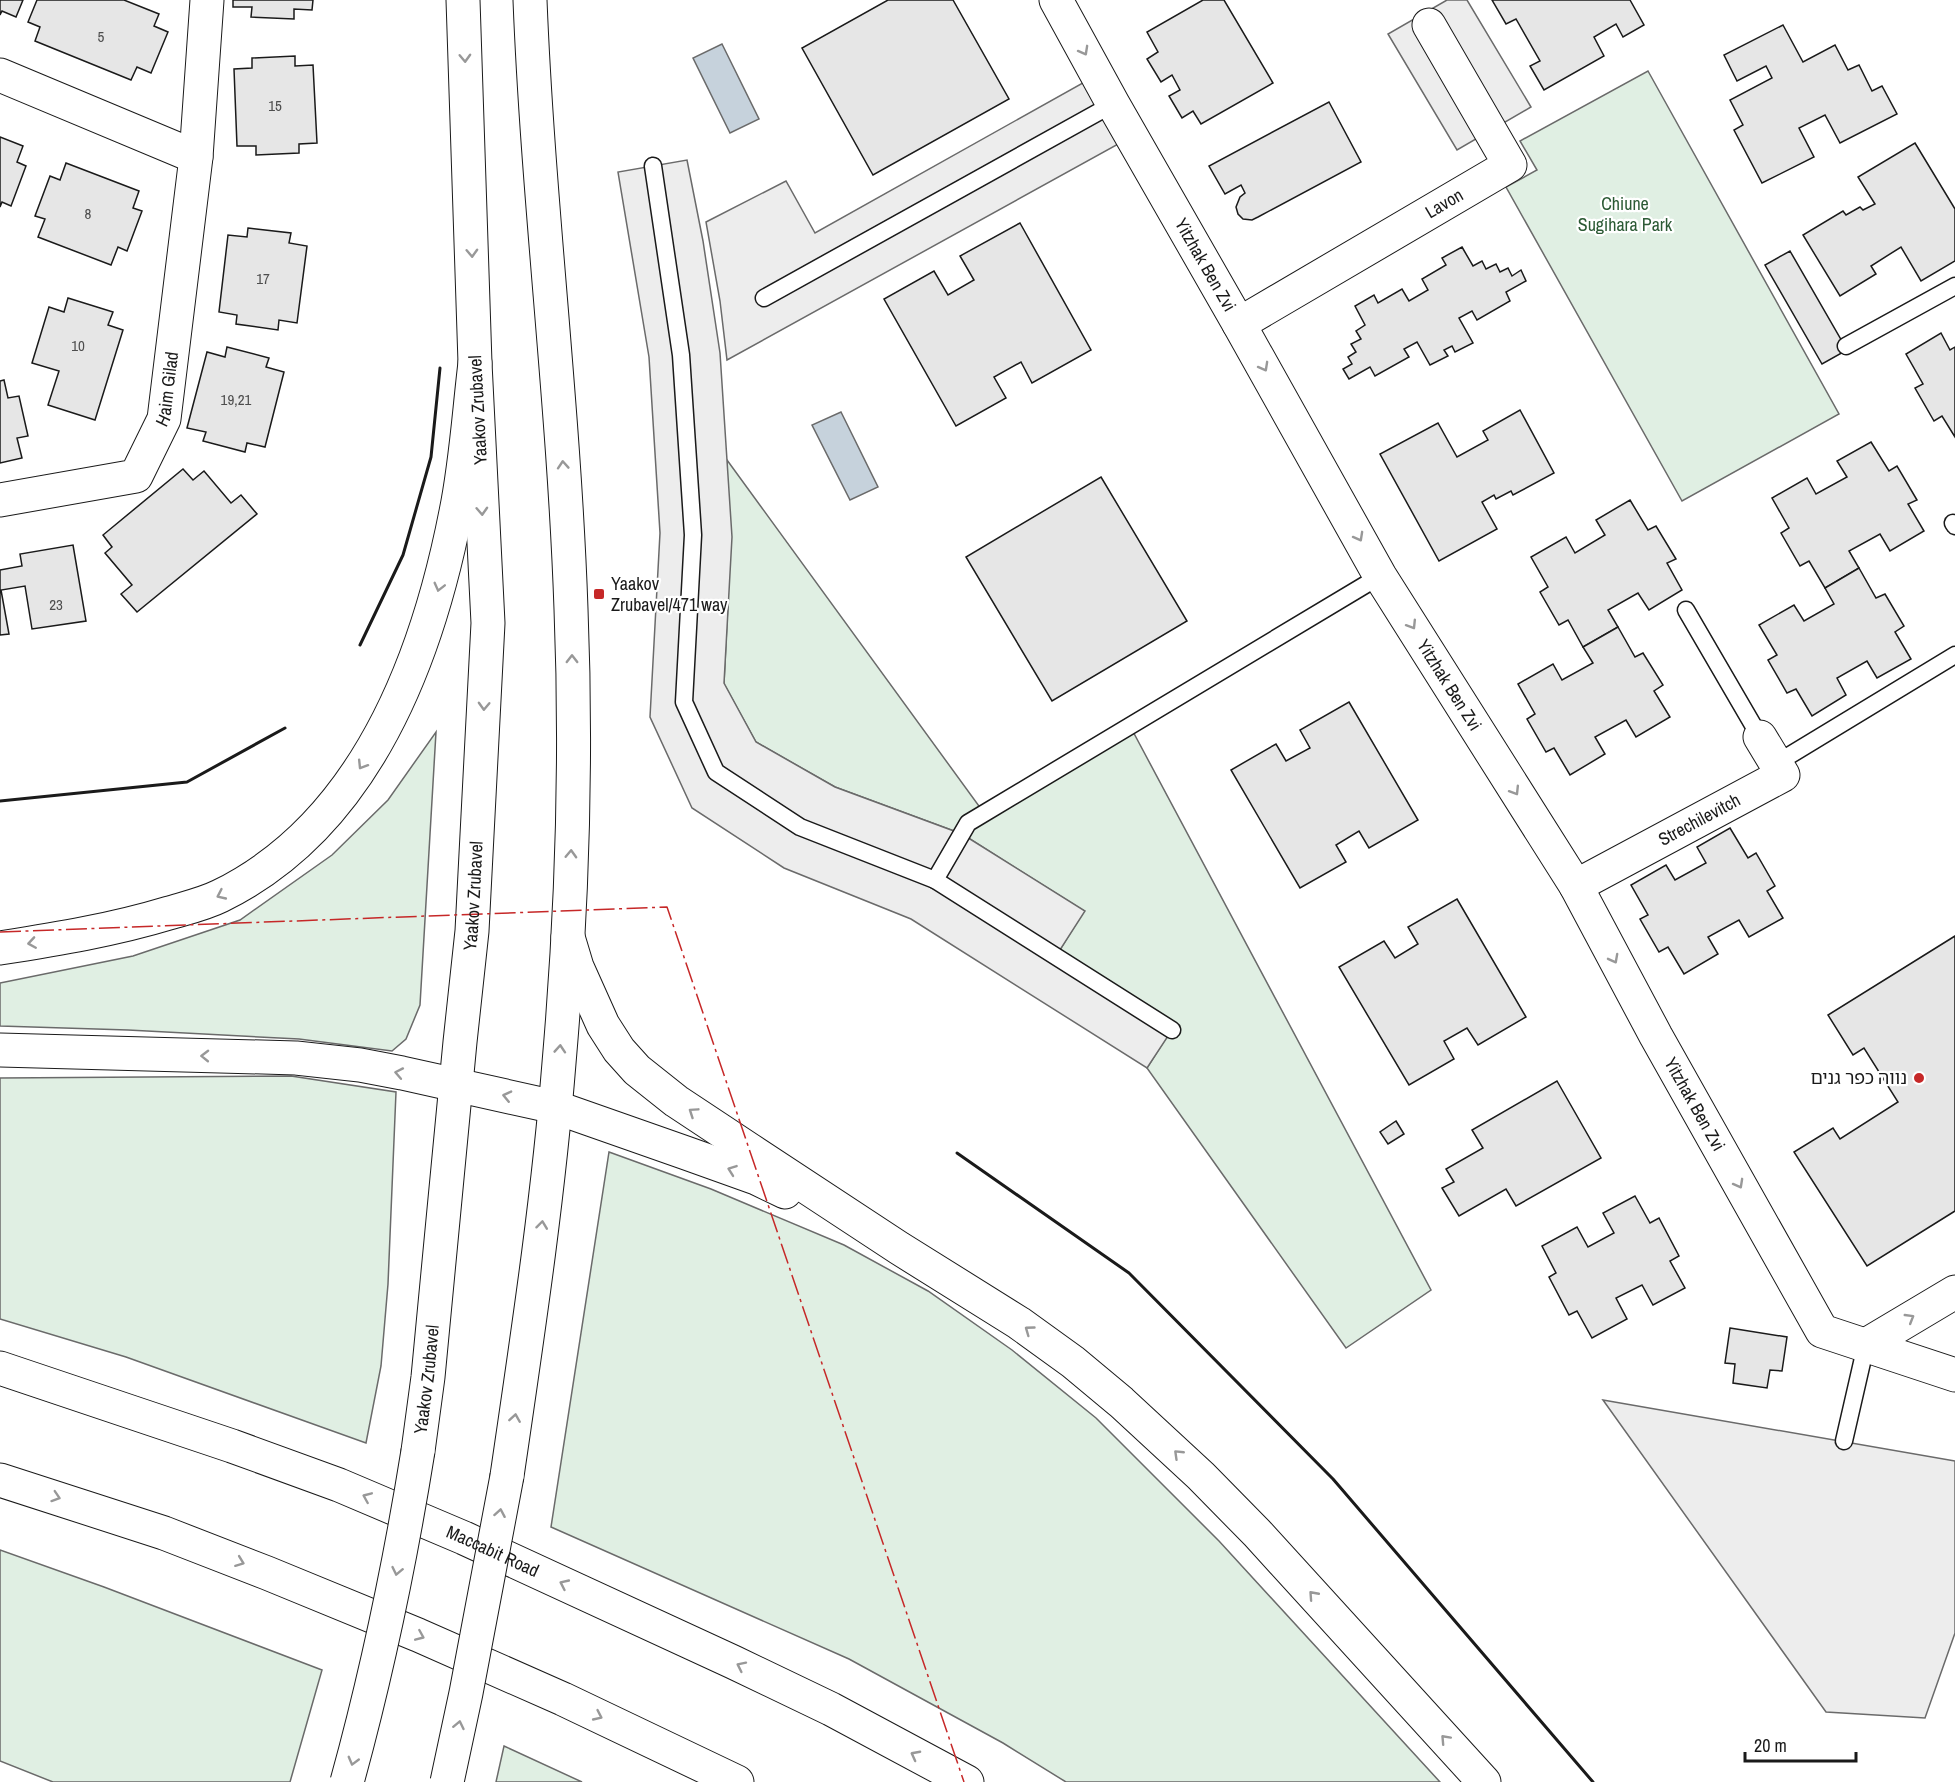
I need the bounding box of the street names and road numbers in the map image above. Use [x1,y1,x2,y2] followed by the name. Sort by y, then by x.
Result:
[1420,182,1468,224] street label: Lavon
[1169,213,1242,316] street label: Yitzhak Ben Zvi
[149,350,184,431] street label: Haim Gilad
[462,355,493,465] street label: Yaakov Zrubavel
[1411,634,1488,735] street label: Yitzhak Ben Zvi
[1654,787,1745,852] street label: Strechilevitch
[457,840,489,952] street label: Yaakov Zrubavel
[1659,1053,1731,1155] street label: Yitzhak Ben Zvi
[407,1324,445,1436] street label: Yaakov Zrubavel
[443,1519,543,1583] street label: Maccabit Road

